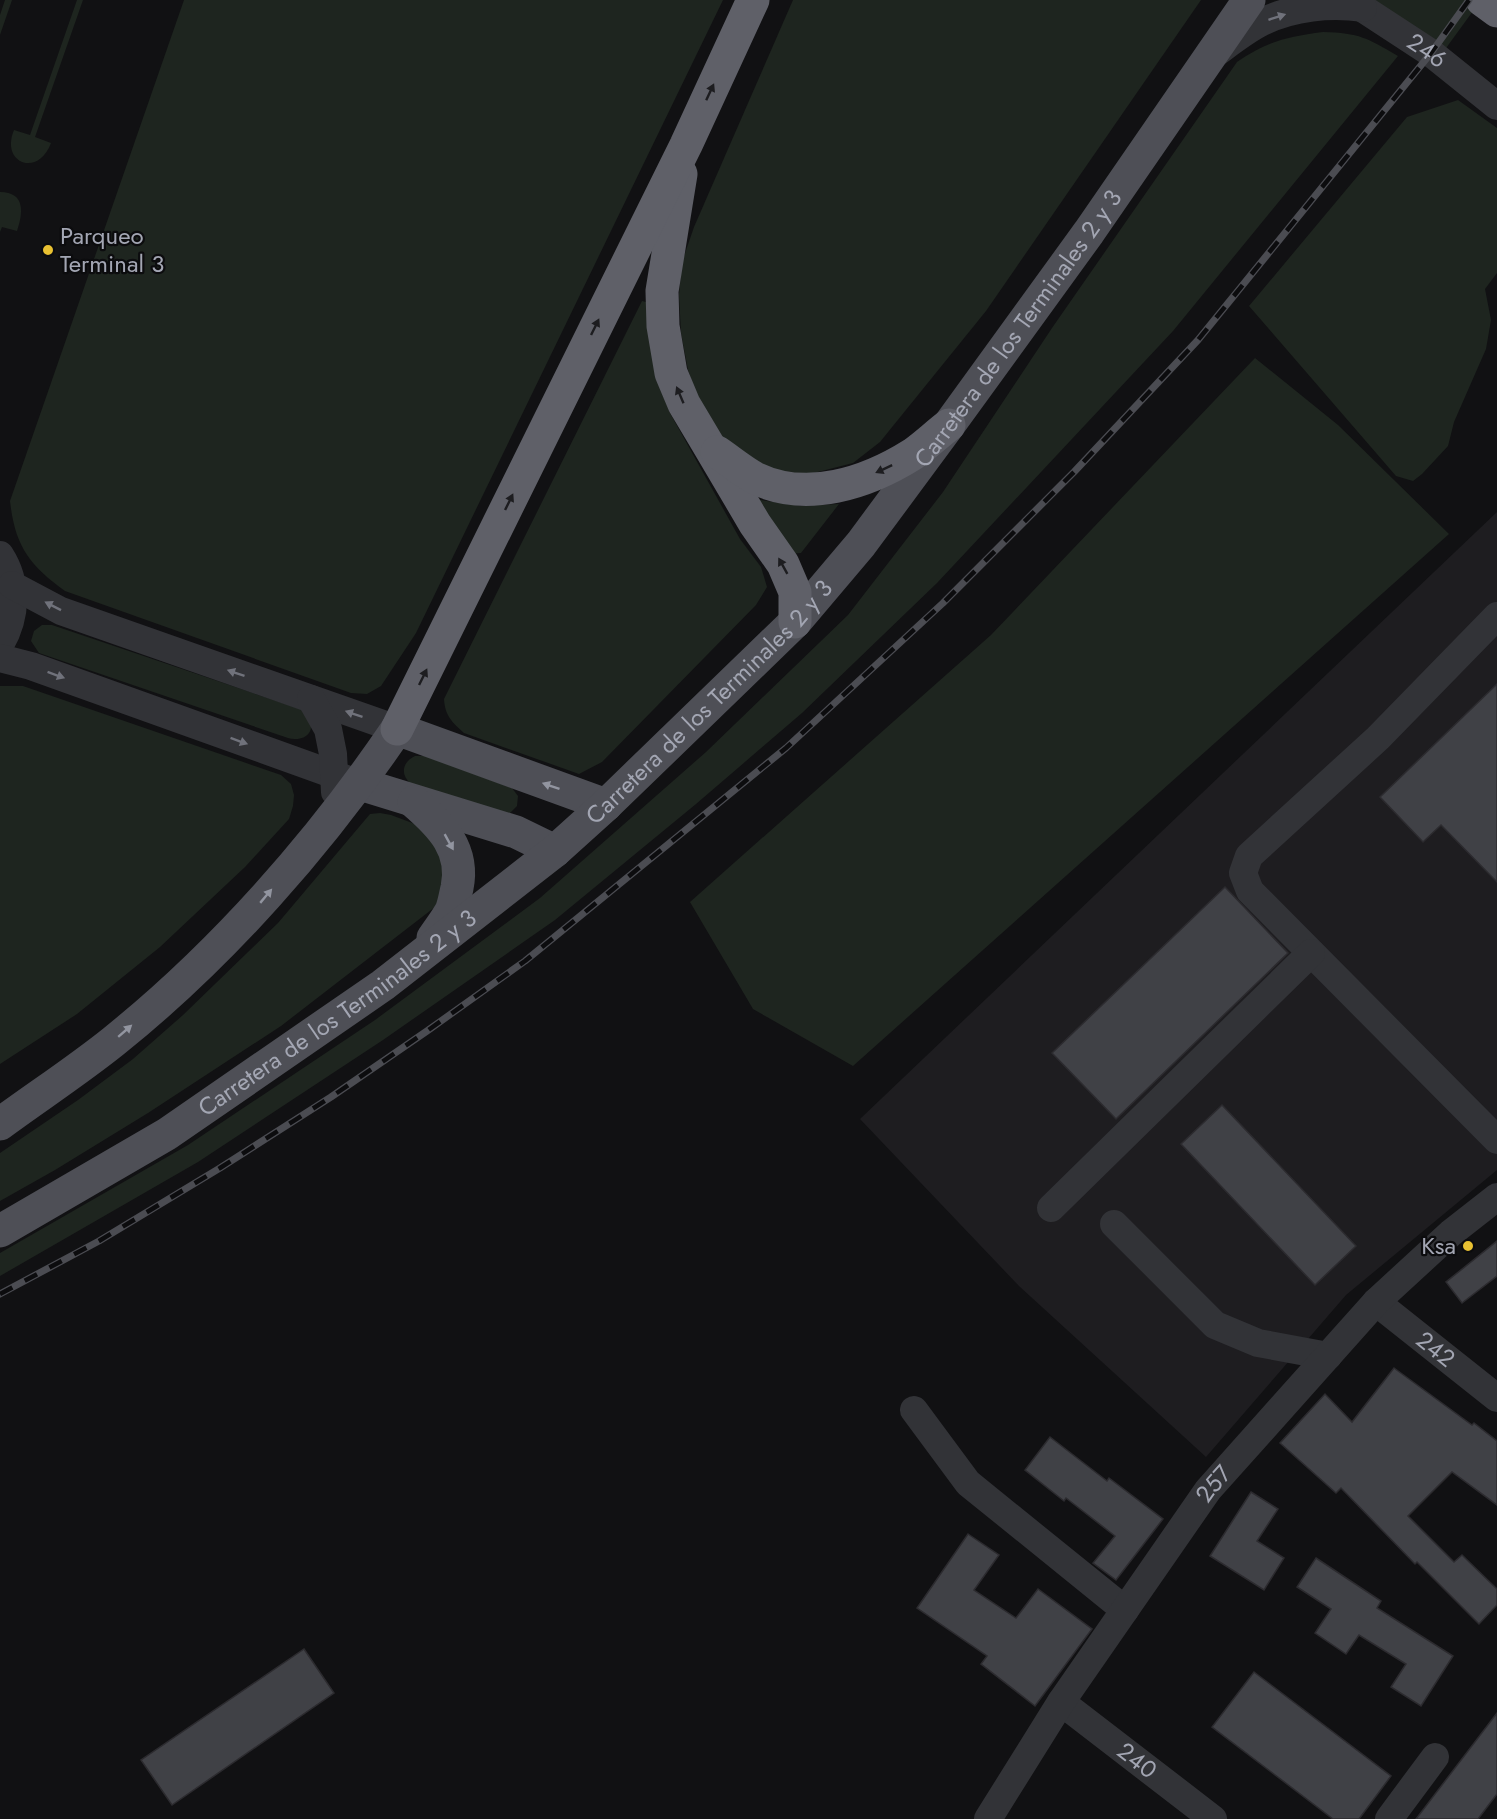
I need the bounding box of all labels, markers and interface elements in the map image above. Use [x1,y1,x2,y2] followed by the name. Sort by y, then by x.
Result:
[1268,12,1286,21] one-way arrow
[1400,24,1455,76] street label: 246
[706,83,715,100] one-way arrow
[905,182,1130,475] street label: Carretera de los Terminales 2 y 3
[60,218,164,281] place label: Parqueo Terminal 3
[41,243,55,257] marker: Parqueo Terminal 3
[591,319,600,336] one-way arrow
[675,386,685,404] one-way arrow
[875,465,892,474] one-way arrow
[504,494,514,511] one-way arrow
[778,558,788,575] one-way arrow
[578,572,841,832] street label: Carretera de los Terminales 2 y 3
[45,602,62,611] one-way arrow
[227,668,245,678] one-way arrow
[418,668,427,685] one-way arrow
[47,671,65,681] one-way arrow
[345,709,363,719] one-way arrow
[231,737,249,747] one-way arrow
[542,781,560,791] one-way arrow
[444,834,455,850] one-way arrow
[259,888,272,904] one-way arrow
[191,901,484,1125] street label: Carretera de los Terminales 2 y 3
[117,1025,133,1038] one-way arrow
[1421,1228,1456,1263] place label: Ksa
[1461,1239,1475,1253] marker: Ksa
[1409,1322,1463,1375] street label: 242
[1186,1457,1240,1509] street label: 257
[1110,1733,1165,1787] street label: 240

